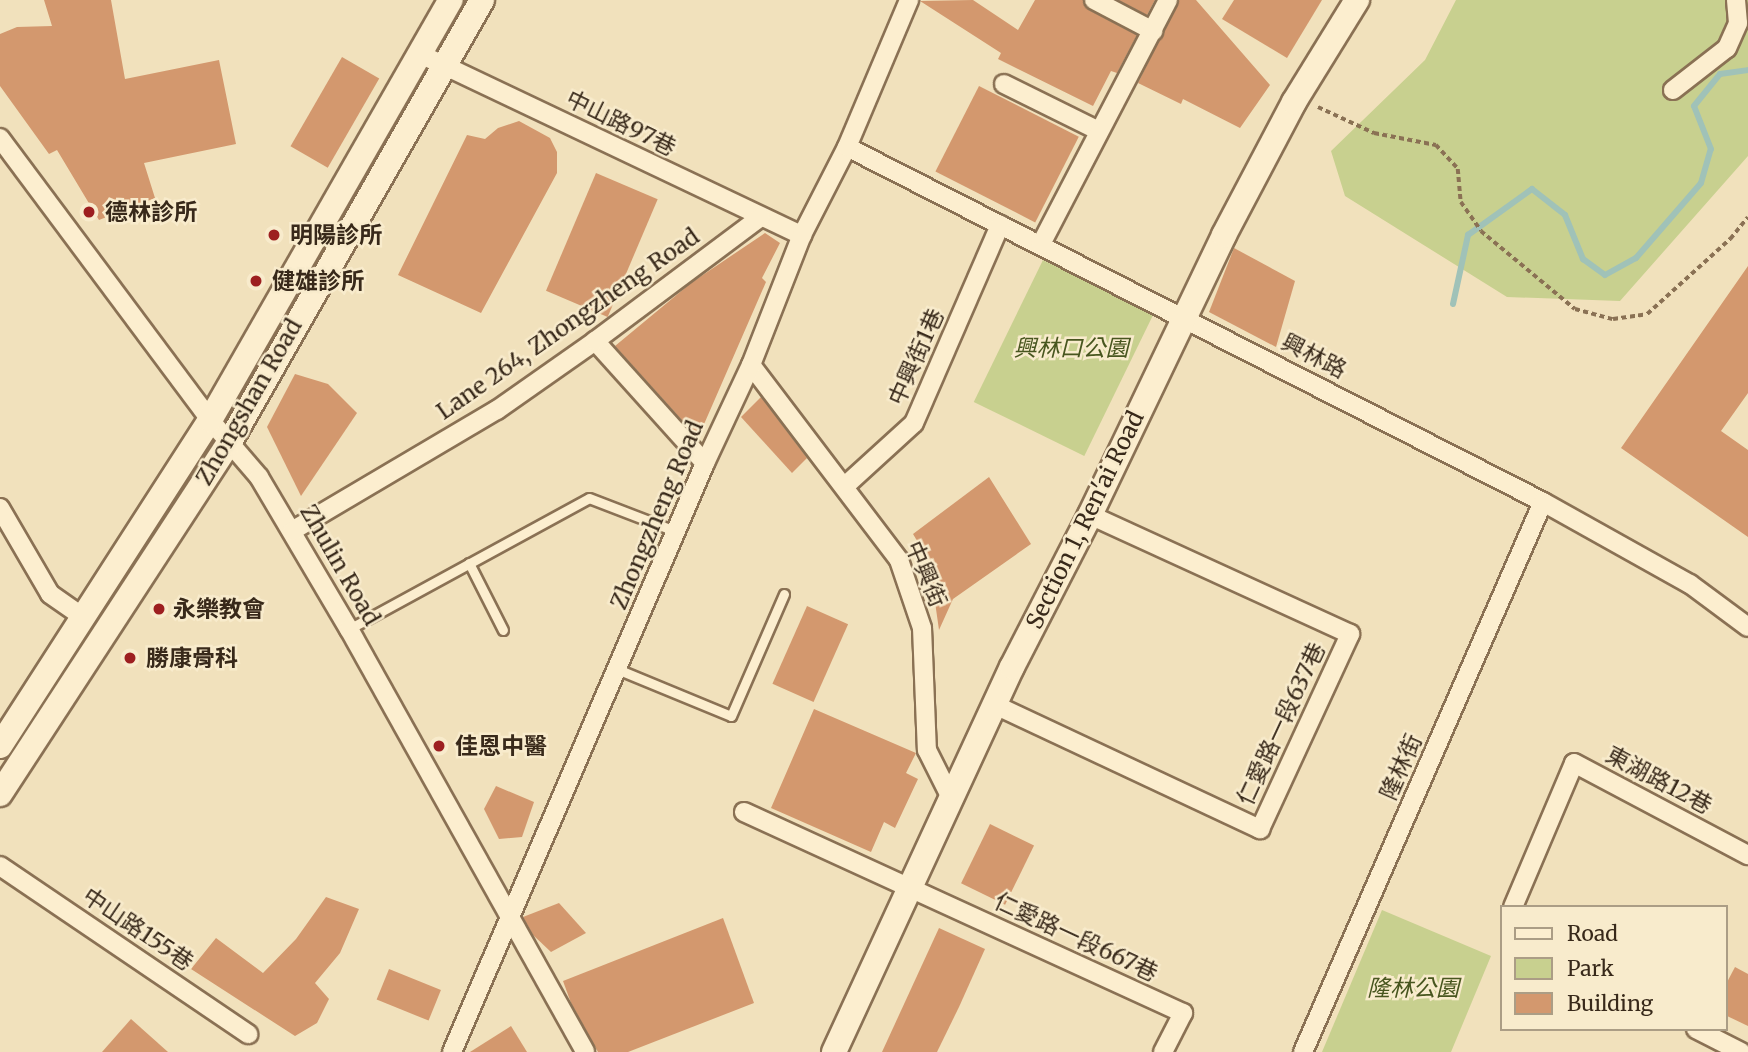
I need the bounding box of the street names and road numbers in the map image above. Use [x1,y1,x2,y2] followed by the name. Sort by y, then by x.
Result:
[562,85,680,161] street label: 中山路97巷
[431,223,705,425] street label: Lane 264, Zhongzheng Road
[883,305,949,409] street label: 中興街1巷
[190,314,308,490] street label: Zhongshan Road
[1277,328,1351,384] street label: 興林路
[1020,407,1150,633] street label: Section 1, Ren'ai Road
[605,417,709,613] street label: Zhongzheng Road
[294,500,386,630] street label: Zhulin Road
[900,537,952,611] street label: 中興街
[1231,638,1331,810] street label: 仁愛路一段637巷
[1374,730,1428,804] street label: 隆林街
[1601,741,1717,819] street label: 東湖路12巷
[78,882,198,976] street label: 中山路155巷
[990,887,1162,987] street label: 仁愛路一段667巷

